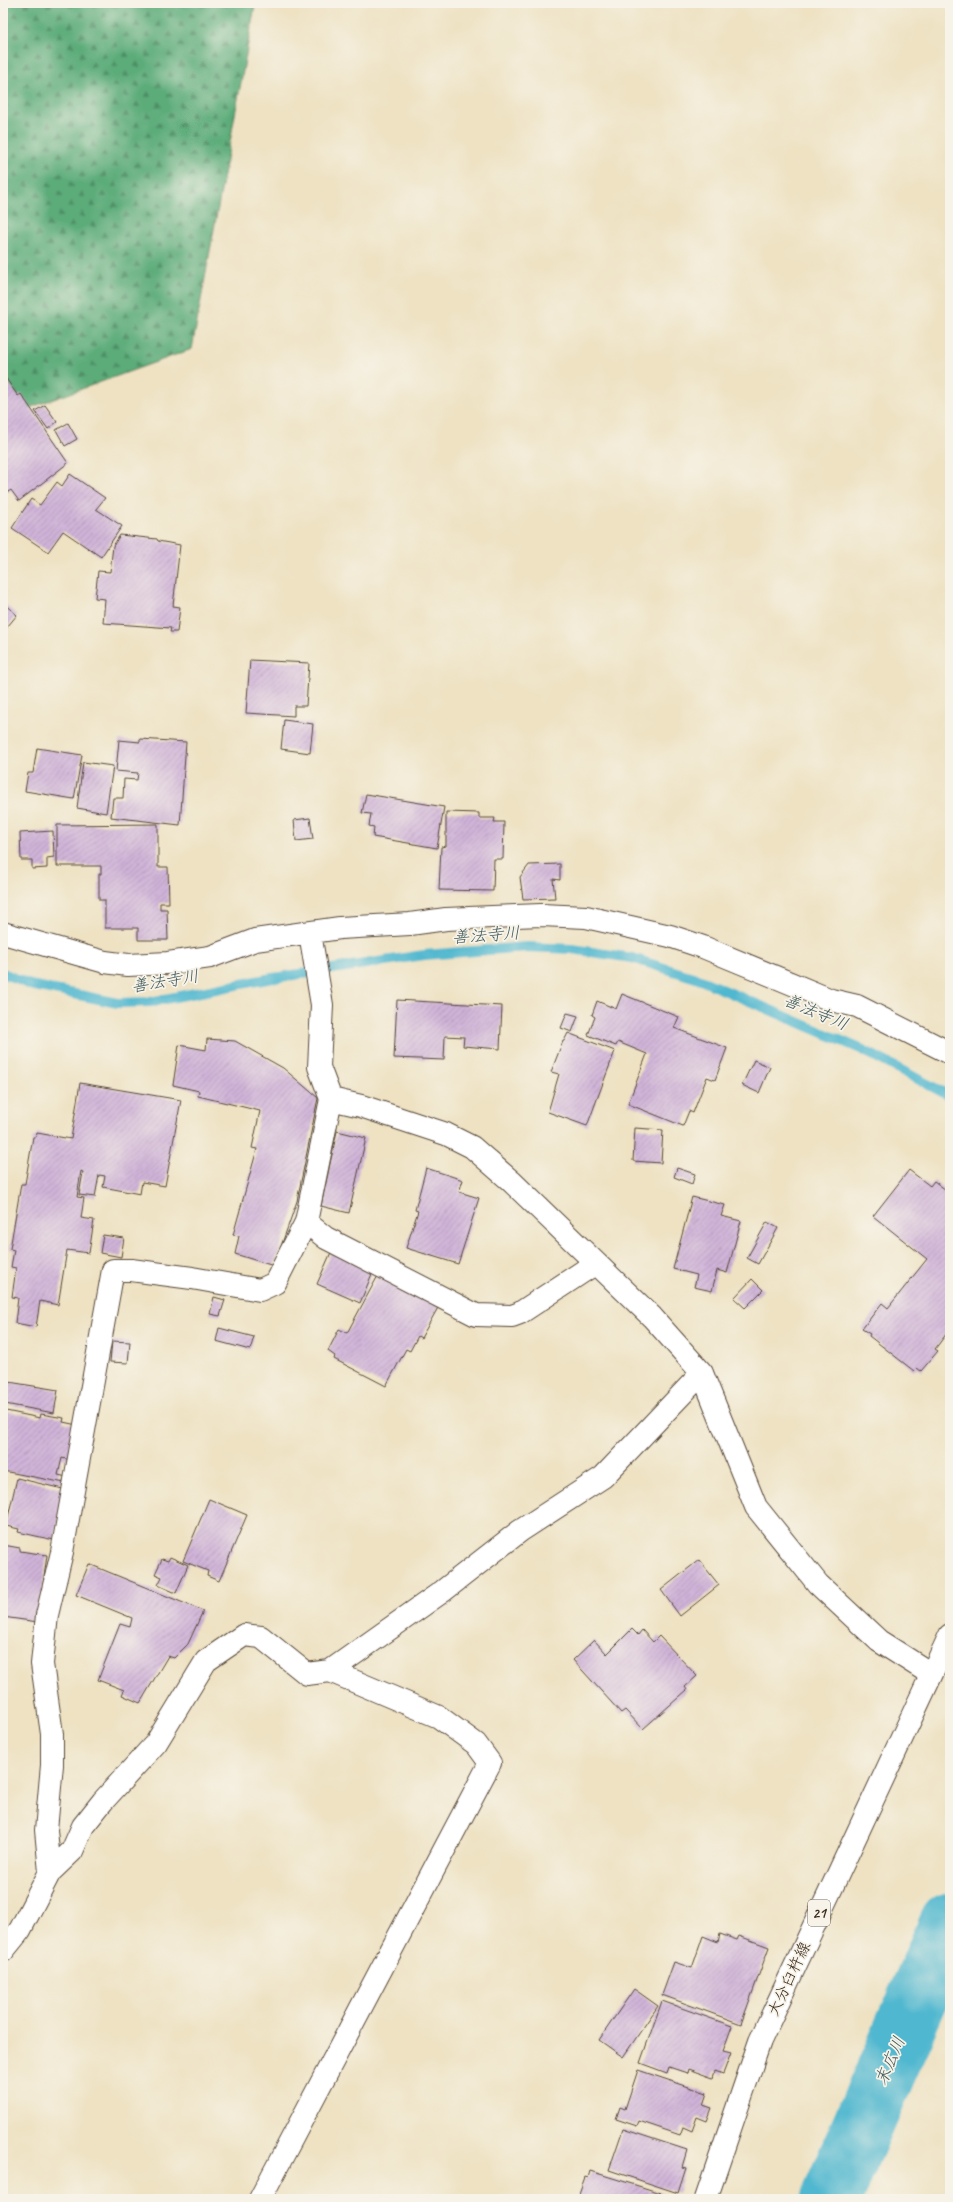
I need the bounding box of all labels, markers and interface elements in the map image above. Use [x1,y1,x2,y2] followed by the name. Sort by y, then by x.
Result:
[451,922,521,948] water label: 善法寺川
[130,965,200,997] water label: 善法寺川
[781,989,851,1035] water label: 善法寺川
[808,1900,830,1926] road number: 21
[763,1939,815,2019] street label: 大分臼杵線
[870,2033,910,2089] water label: 末広川

